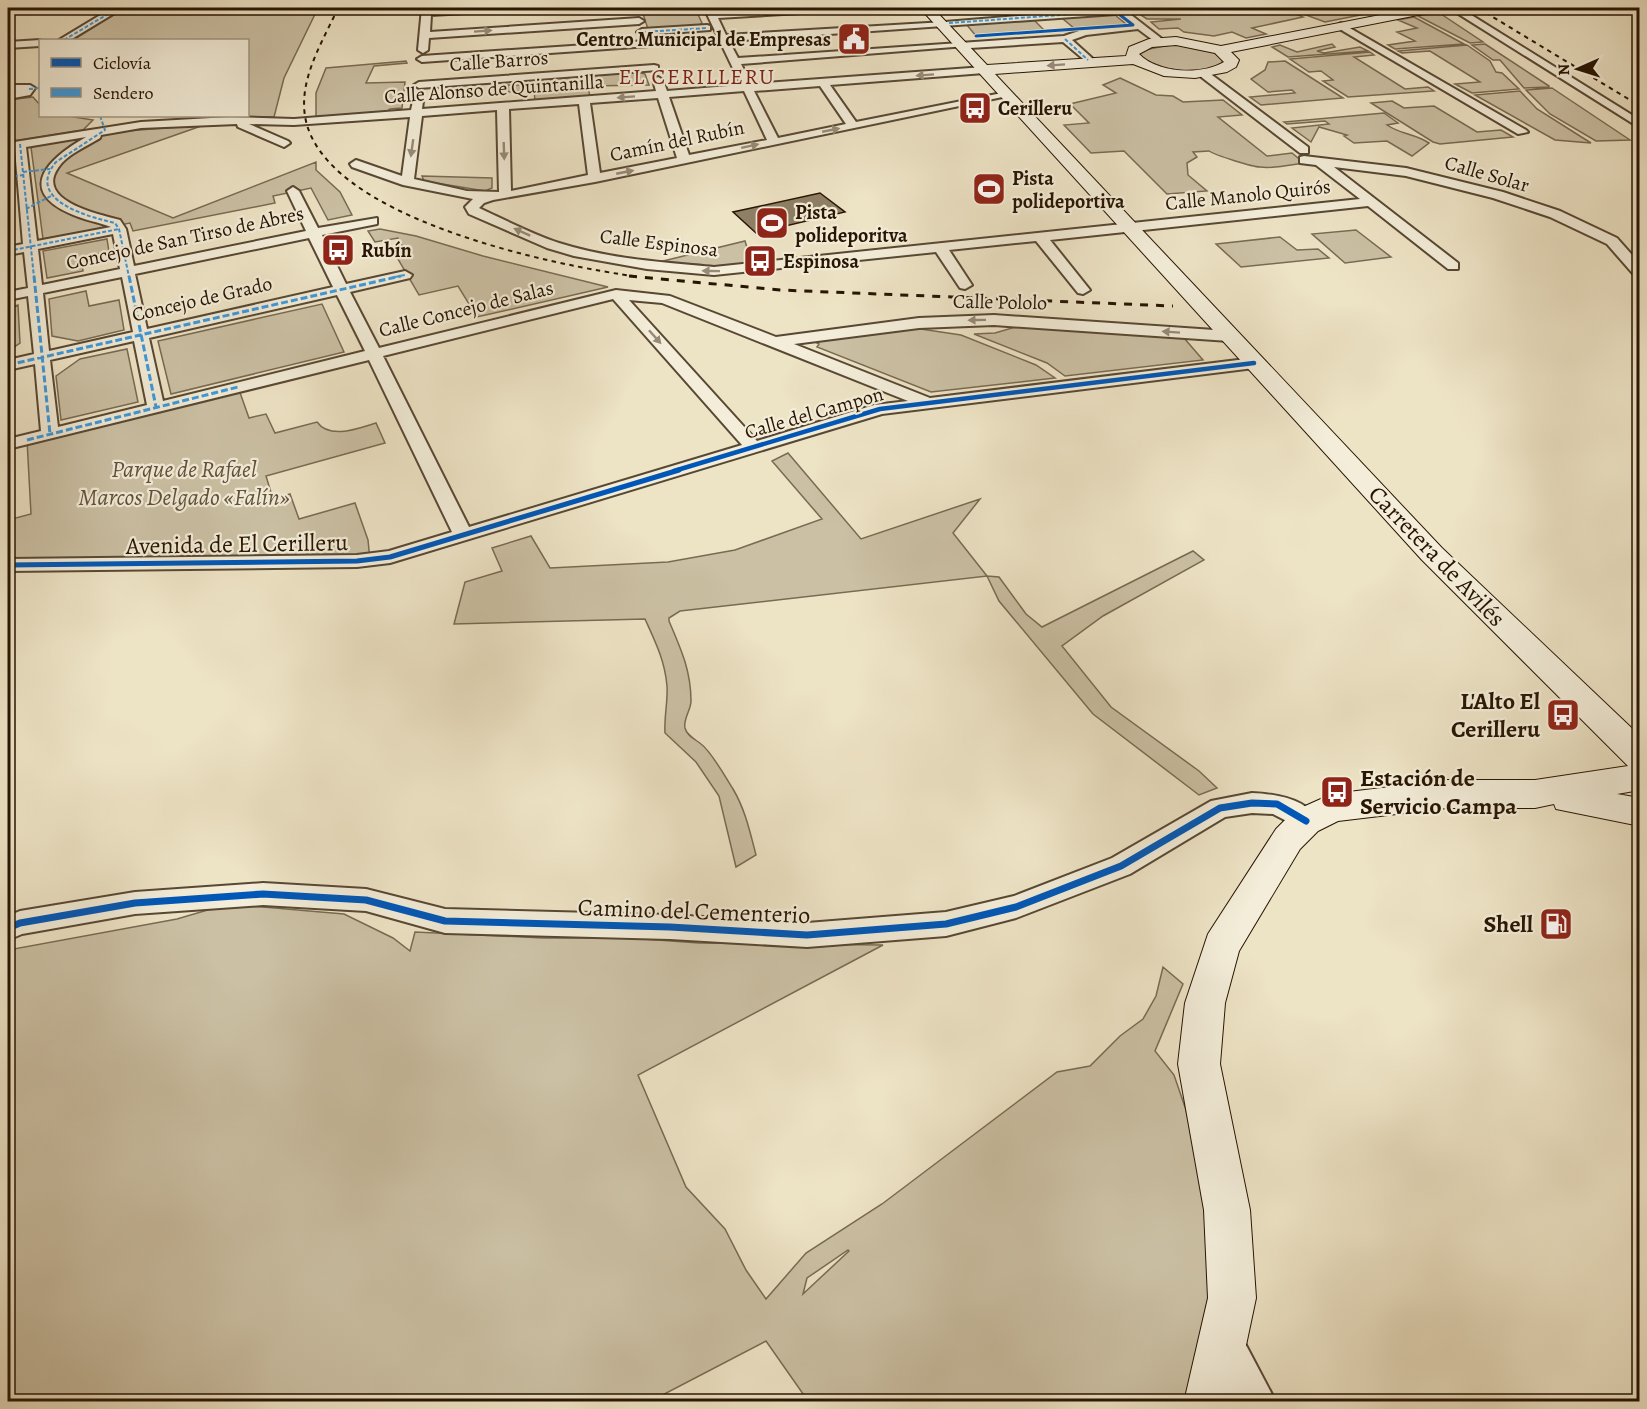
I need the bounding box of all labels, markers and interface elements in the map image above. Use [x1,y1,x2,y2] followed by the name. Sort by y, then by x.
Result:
[836,21,872,57] public building icon: Centro Municipal de Empresas
[473,26,492,36] one-way arrow
[576,26,831,53] place label: Centro Municipal de Empresas
[39,39,249,117] legend
[1548,39,1608,99] north arrow
[449,44,549,78] street label: Calle Barros
[93,51,152,75] text: Ciclovía
[1046,61,1065,70] one-way arrow
[618,62,776,92] district label: EL CERILLERU
[1553,63,1575,76] text: N
[383,68,605,110] street label: Calle Alonso de Quintanilla
[916,70,935,79] one-way arrow
[93,81,154,105] text: Sendero
[957,90,993,126] bus stop icon: Cerilleru
[617,93,636,102] one-way arrow
[998,95,1072,122] place label: Cerilleru
[607,114,747,168] street label: Camín del Rubín
[822,125,841,134] one-way arrow
[407,138,416,157] one-way arrow
[741,141,760,150] one-way arrow
[499,142,509,161] one-way arrow
[1442,149,1533,199] street label: Calle Solar
[1012,165,1125,215] place label: Pista polideportiva
[615,167,634,176] one-way arrow
[971,171,1007,207] sports icon: Pista polideportiva
[1164,173,1332,217] street label: Calle Manolo Quirós
[795,199,908,249] place label: Pista polideporitva
[64,200,306,276] street label: Concejo de San Tirso de Abres
[754,205,790,241] sports icon: Pista polideporitva
[598,222,720,264] street label: Calle Espinosa
[512,227,530,237] one-way arrow
[320,232,356,268] bus stop icon: Rubín
[361,237,412,264] place label: Rubín
[742,243,778,279] bus stop icon: Espinosa
[783,248,859,275] place label: Espinosa
[702,266,721,276] one-way arrow
[129,270,275,328] street label: Concejo de Grado
[376,274,556,344] street label: Calle Concejo de Salas
[953,288,1047,316] street label: Calle Pololo
[967,315,986,325] one-way arrow
[1162,327,1181,336] one-way arrow
[648,329,661,344] one-way arrow
[742,380,886,446] street label: Calle del Campon
[78,453,290,513] park label: Parque de Rafael Marcos Delgado «Falín»
[1361,479,1513,633] street label: Carretera de Avilés
[125,526,348,562] street label: Avenida de El Cerilleru
[1451,685,1541,745] place label: L'Alto El Cerilleru
[1545,697,1581,733] bus stop icon: L'Alto El Cerilleru
[1360,762,1517,822] place label: Estación de Servicio Campa
[1319,774,1355,810] bus stop icon: Estación de Servicio Campa
[577,891,811,931] street label: Camino del Cementerio
[1538,906,1574,942] fuel station icon: Shell
[1484,908,1534,940] place label: Shell

